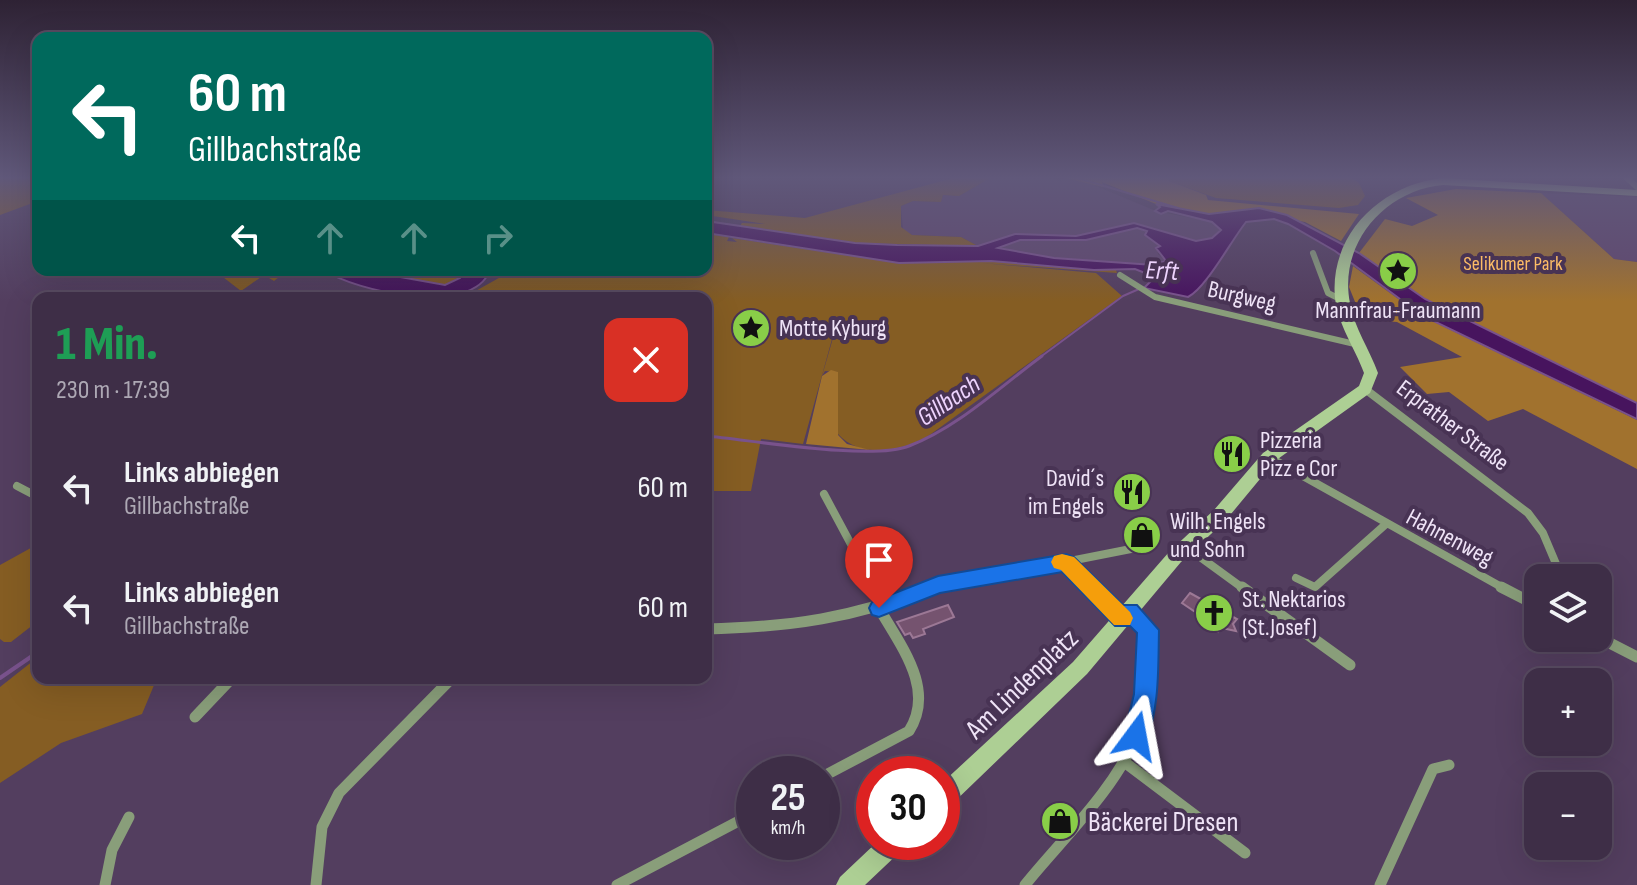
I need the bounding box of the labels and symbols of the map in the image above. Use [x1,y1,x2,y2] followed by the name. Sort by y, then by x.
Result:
[1377,250,1419,292] place icon: Mannfrau-Fraumann
[1463,252,1563,276] park label: Selikumer Park
[1145,255,1181,288] water label: Erft
[1205,275,1279,318] street label: Burgweg
[1315,296,1481,325] place label: Mannfrau-Fraumann
[730,307,772,349] place icon: Motte Kyburg
[779,314,886,343] place label: Motte Kyburg
[912,369,986,433] water label: Gillbach
[1391,374,1515,477] street label: Erprather Straße
[1260,426,1337,483] place label: Pizzeria Pizz e Cor
[1211,433,1253,475] restaurant icon: Pizzeria Pizz e Cor
[1028,464,1104,521] place label: David´s im Engels
[1111,471,1153,513] restaurant icon: David´s im Engels
[1401,502,1498,572] street label: Hahnenweg
[1170,507,1266,564] place label: Wilh. Engels und Sohn
[1121,514,1163,556] shop icon: Wilh. Engels und Sohn
[845,526,913,608] pin
[1242,585,1346,642] place label: St. Nektarios (St.Josef)
[1193,592,1235,634] church icon: St. Nektarios (St.Josef)
[958,622,1085,747] street label: Am Lindenplatz
[1094,694,1178,778] position arrow
[856,756,960,860] speed limit sign: 30
[1039,800,1081,842] shop icon: Bäckerei Dresen
[1088,806,1238,839] place label: Bäckerei Dresen

